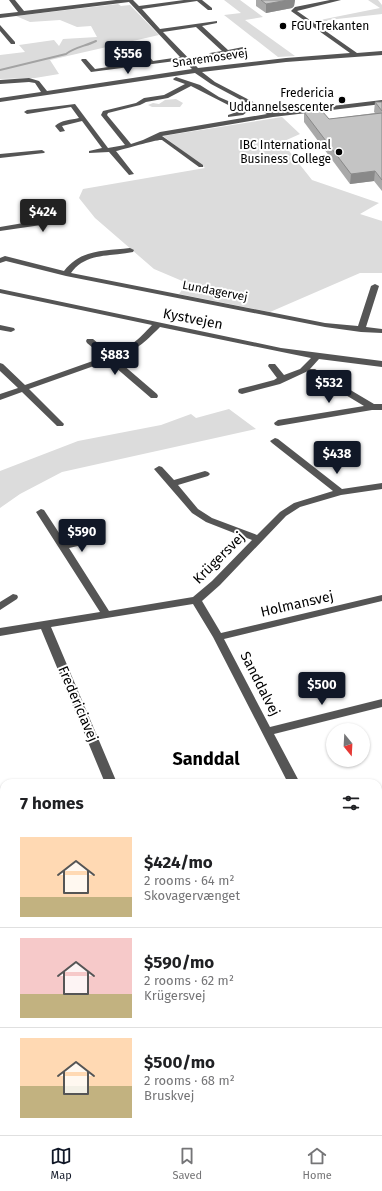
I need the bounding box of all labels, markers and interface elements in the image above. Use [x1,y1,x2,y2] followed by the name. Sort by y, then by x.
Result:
[291,19,369,33] place label: FGU Trekanten
[278,21,288,31] marker: FGU Trekanten
[104,41,152,75] pin: $556
[114,46,142,61] text: $556
[171,46,249,70] street label: Snaremosevej
[229,86,334,114] place label: Fredericia Uddannelsescenter
[337,95,347,105] marker: Fredericia Uddannelsescenter
[239,138,331,166] place label: IBC International Business College
[334,147,344,157] marker: IBC International Business College
[19,199,67,233] pin: $424
[29,204,57,219] text: $424
[181,278,249,304] street label: Lundagervej
[162,305,224,333] street label: Kystvejen
[91,342,139,376] pin: $883
[100,347,130,362] text: $883
[305,370,353,404] pin: $532
[315,375,343,390] text: $532
[313,441,361,475] pin: $438
[323,446,351,461] text: $438
[58,519,106,553] pin: $590
[68,524,96,539] text: $590
[190,529,248,587] street label: Krügersvej
[259,587,335,621] street label: Holmansvej
[237,649,283,719] street label: Sanddalvej
[54,663,102,745] street label: Fredericiavej
[298,672,346,706] pin: $500
[307,677,337,692] text: $500
[326,723,370,767] north arrow
[326,723,370,767] map controls
[172,748,240,770] district label: Sanddal
[340,792,362,814] icon: filters
[20,793,84,814] text: 7 homes
[144,852,213,873] text: $424/mo
[52,853,100,901] icon: home
[144,873,234,888] text: 2 rooms · 64 m²
[144,888,240,903] text: Skovagervænget
[144,952,214,973] text: $590/mo
[52,954,100,1002] icon: home
[144,973,234,988] text: 2 rooms · 62 m²
[144,988,206,1003] text: Krügersvej
[144,1052,215,1073] text: $500/mo
[52,1054,100,1102] icon: home
[144,1073,235,1088] text: 2 rooms · 68 m²
[144,1088,194,1103] text: Bruskvej
[50,1145,72,1182] tab: Map
[172,1145,202,1182] tab: Saved
[303,1145,332,1182] tab: Home

